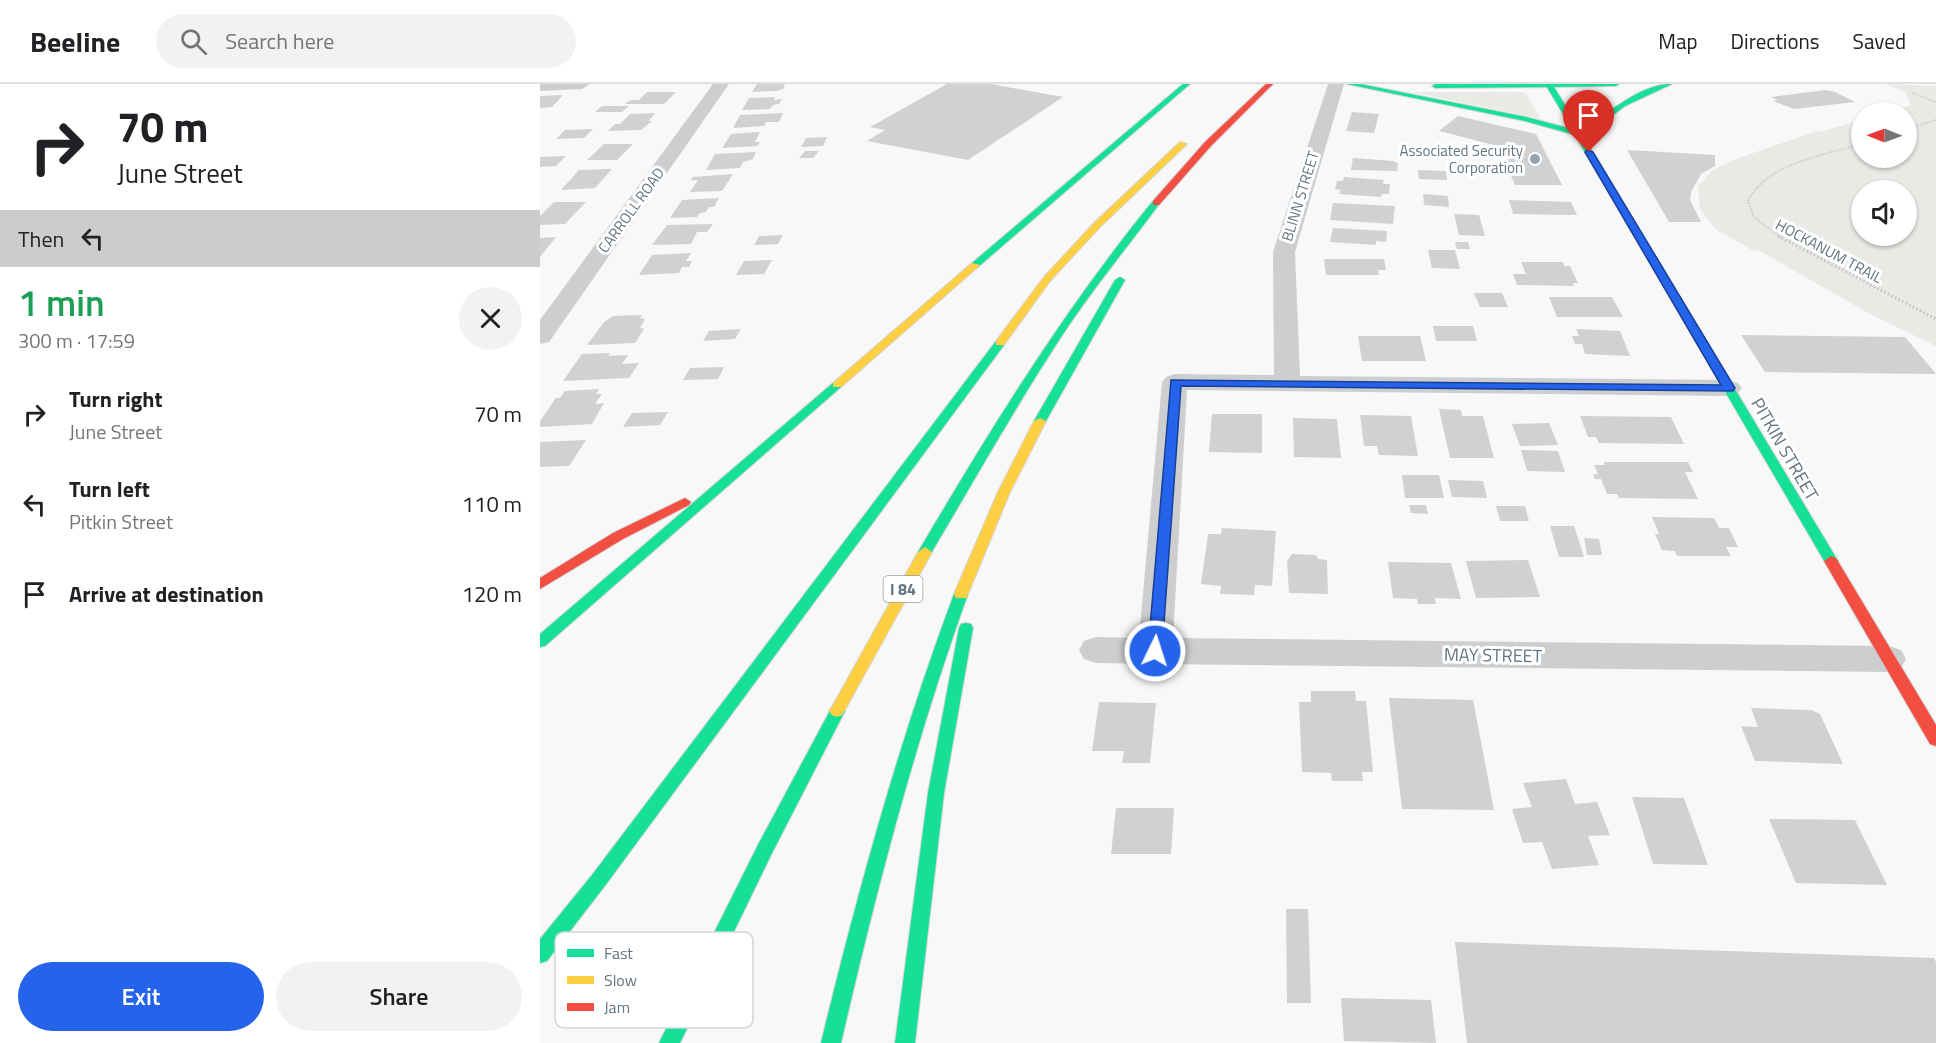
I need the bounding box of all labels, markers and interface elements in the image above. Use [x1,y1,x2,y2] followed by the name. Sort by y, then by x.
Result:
[156,14,576,68] search box
[30,20,120,63] text: Beeline
[225,24,334,58] text: Search here
[177,25,210,58] icon: search
[1658,25,1698,57] text: Map
[1731,25,1820,57] text: Directions
[1853,25,1906,57] text: Saved
[1563,90,1614,152] pin
[117,94,209,158] text: 70 m
[1572,99,1605,132] icon: arrive
[1851,102,1917,168] north arrow
[1851,102,1917,246] map controls
[18,108,96,186] icon: right
[1400,139,1523,179] place label: Associated Security Corporation
[1275,148,1325,244] street label: BLINN STREET
[117,152,243,193] text: June Street
[1528,152,1542,166] marker: Associated Security Corporation
[592,162,670,258] street label: CARROLL ROAD
[1851,180,1917,246] button: sound
[1771,213,1887,289] street label: HOCKANUM TRAIL
[18,222,64,256] text: Then
[76,222,109,255] icon: left
[18,275,105,330] text: 1 min
[459,287,522,350] button: close
[18,325,135,356] text: 300 m · 17:59
[69,382,163,416] text: Turn right
[1745,392,1826,506] street label: PITKIN STREET
[474,397,522,431] text: 70 m
[18,398,51,431] icon: right
[69,416,162,447] text: June Street
[69,472,150,506] text: Turn left
[462,487,522,521] text: 110 m
[18,488,51,521] icon: left
[69,506,173,537] text: Pitkin Street
[884,576,922,602] road number: I 84
[69,577,264,611] text: Arrive at destination
[462,577,522,611] text: 120 m
[18,578,51,611] icon: arrive
[1123,619,1187,683] position arrow
[1444,641,1543,669] street label: MAY STREET
[555,932,753,1028] legend
[604,941,633,965] text: Fast
[18,962,264,1031] button: Exit
[276,962,522,1031] button: Share
[604,968,637,992] text: Slow
[604,995,630,1019] text: Jam

